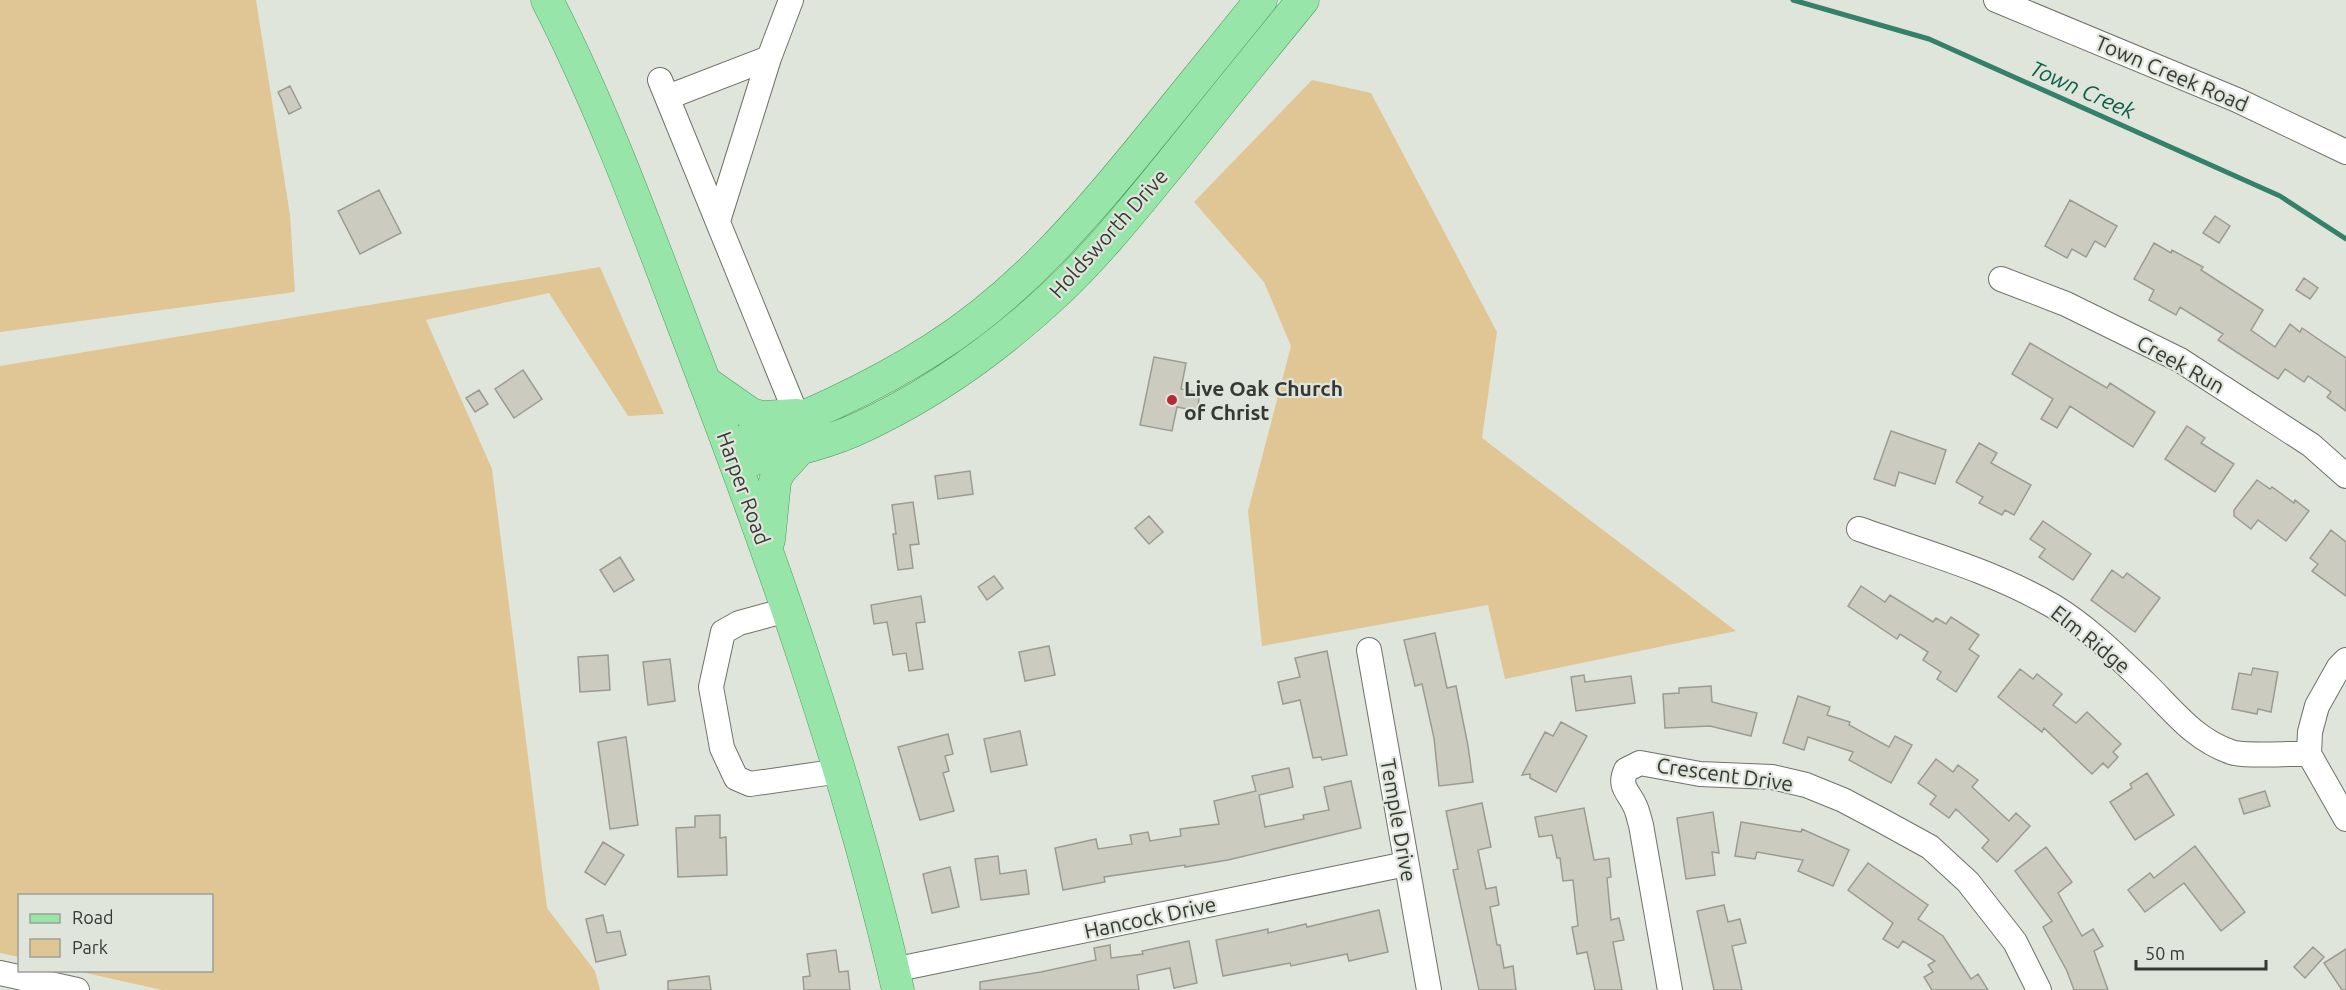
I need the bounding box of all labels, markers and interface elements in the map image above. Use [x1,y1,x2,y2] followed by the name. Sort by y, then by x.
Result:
[2092,30,2252,116] street label: Town Creek Road
[2027,55,2140,124] water label: Town Creek
[1044,164,1172,302] street label: Holdsworth Drive
[2133,330,2229,398] street label: Creek Run
[1184,376,1343,424] place label: Live Oak Church of Christ
[1165,393,1179,407] marker: Live Oak Church of Christ
[712,428,776,548] street label: Harper Road
[2047,600,2135,678] street label: Elm Ridge
[1655,753,1795,795] street label: Crescent Drive
[1376,757,1422,883] street label: Temple Drive
[1082,891,1218,943] street label: Hancock Drive
[18,894,213,972] legend
[72,907,114,927] text: Road
[2136,933,2266,971] scale bar
[72,937,108,957] text: Park
[2145,943,2185,963] text: 50 m

